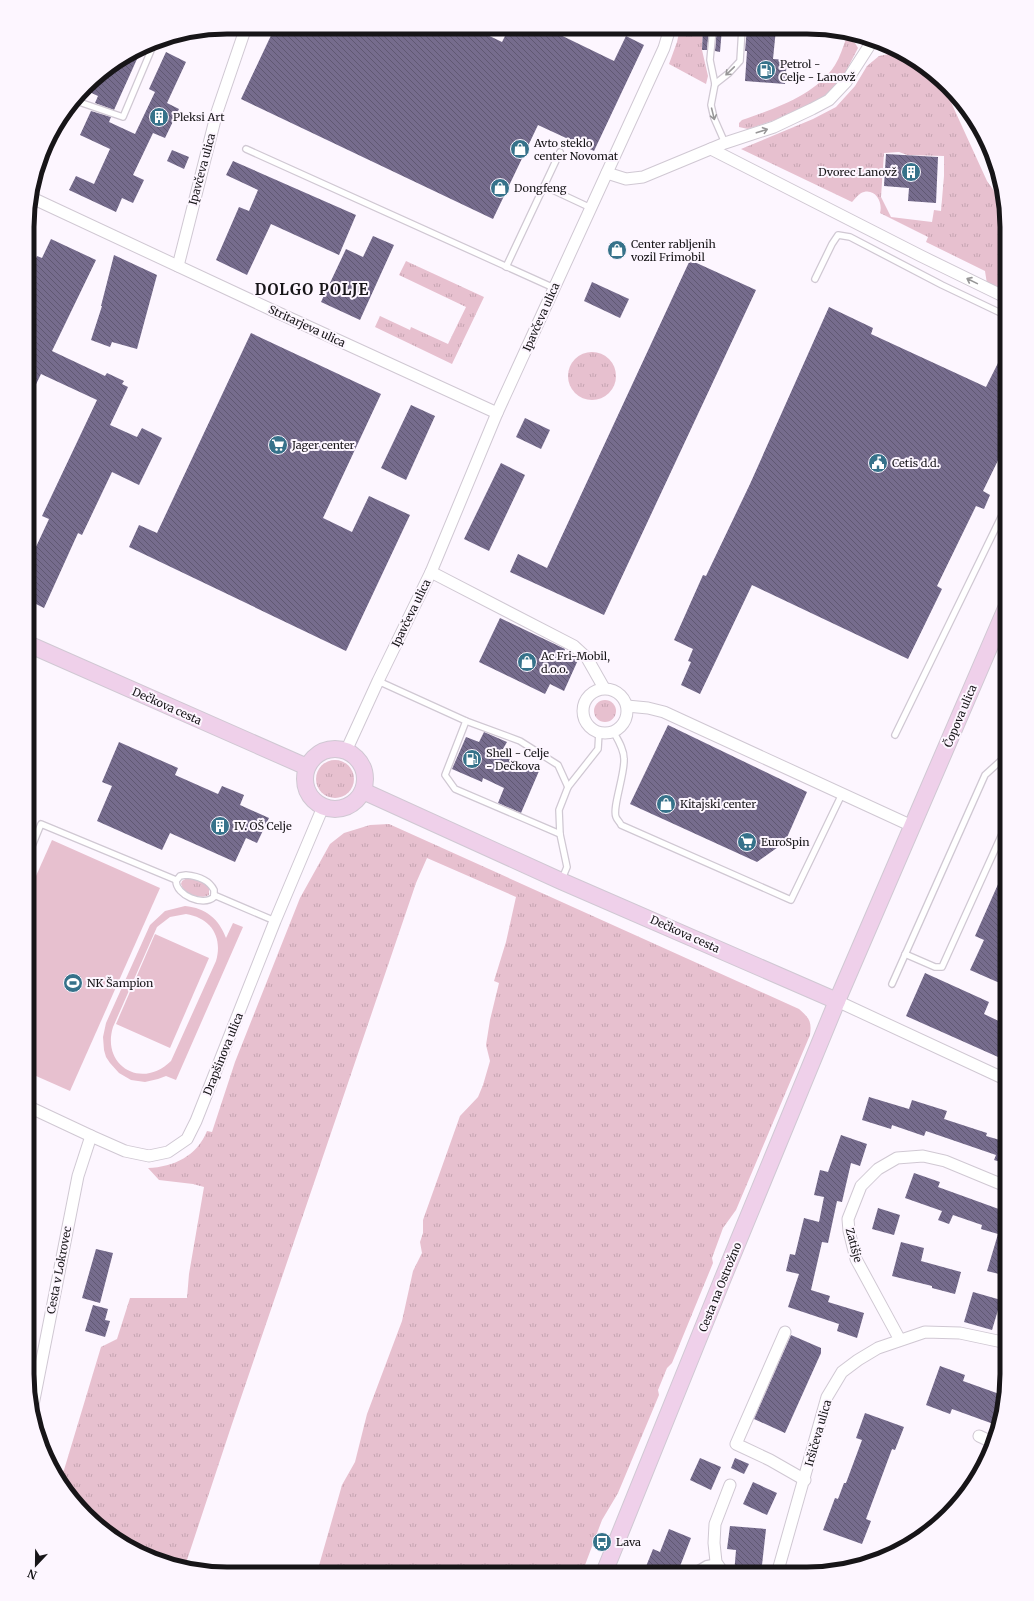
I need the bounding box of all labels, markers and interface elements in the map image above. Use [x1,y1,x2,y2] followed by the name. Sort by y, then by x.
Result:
[780,57,856,84] place label: Petrol - Celje - Lanovž
[755,59,777,81] fuel station icon: Petrol - Celje - Lanovž
[725,66,735,76] one-way arrow
[148,106,170,128] building icon: Pleksi Art
[710,107,718,120] one-way arrow
[173,110,225,124] place label: Pleksi Art
[755,127,768,134] one-way arrow
[186,131,218,206] street label: Ipavčeva ulica
[533,136,619,163] place label: Avto steklo center Novomat
[509,138,531,160] shop icon: Avto steklo center Novomat
[900,161,922,183] building icon: Dvorec Lanovž
[818,165,897,179] place label: Dvorec Lanovž
[489,177,511,199] shop icon: Dongfeng
[514,181,567,195] place label: Dongfeng
[630,237,716,264] place label: Center rabljenih vozil Frimobil
[606,239,628,261] shop icon: Center rabljenih vozil Frimobil
[966,277,978,284] one-way arrow
[255,280,369,299] district label: DOLGO POLJE
[520,280,562,354] street label: Ipavčeva ulica
[266,302,348,350] street label: Stritarjeva ulica
[267,434,289,456] supermarket icon: Jager center
[291,438,355,452] place label: Jager center
[867,452,889,474] public building icon: Cetis d.d.
[892,456,940,470] place label: Cetis d.d.
[389,577,433,649] street label: Ipavčeva ulica
[540,649,610,676] place label: Ac Fri-Mobil, d.o.o.
[516,651,538,673] shop icon: Ac Fri-Mobil, d.o.o.
[941,682,980,749] street label: Čopova ulica
[130,684,204,728] street label: Dečkova cesta
[486,746,549,773] place label: Shell - Celje - Dečkova
[461,748,483,770] fuel station icon: Shell - Celje - Dečkova
[655,793,677,815] shop icon: Kitajski center
[680,797,756,811] place label: Kitajski center
[209,815,231,837] building icon: IV. OŠ Celje
[234,819,292,833] place label: IV. OŠ Celje
[736,831,758,853] supermarket icon: EuroSpin
[761,835,810,849] place label: EuroSpin
[648,912,722,956] street label: Dečkova cesta
[62,972,84,994] sports icon: NK Šampion
[87,976,154,990] place label: NK Šampion
[200,1010,246,1097] street label: Drapšinova ulica
[44,1225,74,1315] street label: Cesta v Lokrovec
[843,1226,865,1264] street label: Zatišje
[696,1240,745,1334] street label: Cesta na Ostrožno
[802,1398,834,1468] street label: Iršičeva ulica
[591,1531,613,1553] bus stop icon: Lava
[616,1535,641,1549] place label: Lava
[16,1545,56,1585] north arrow
[25,1566,39,1582] text: N

